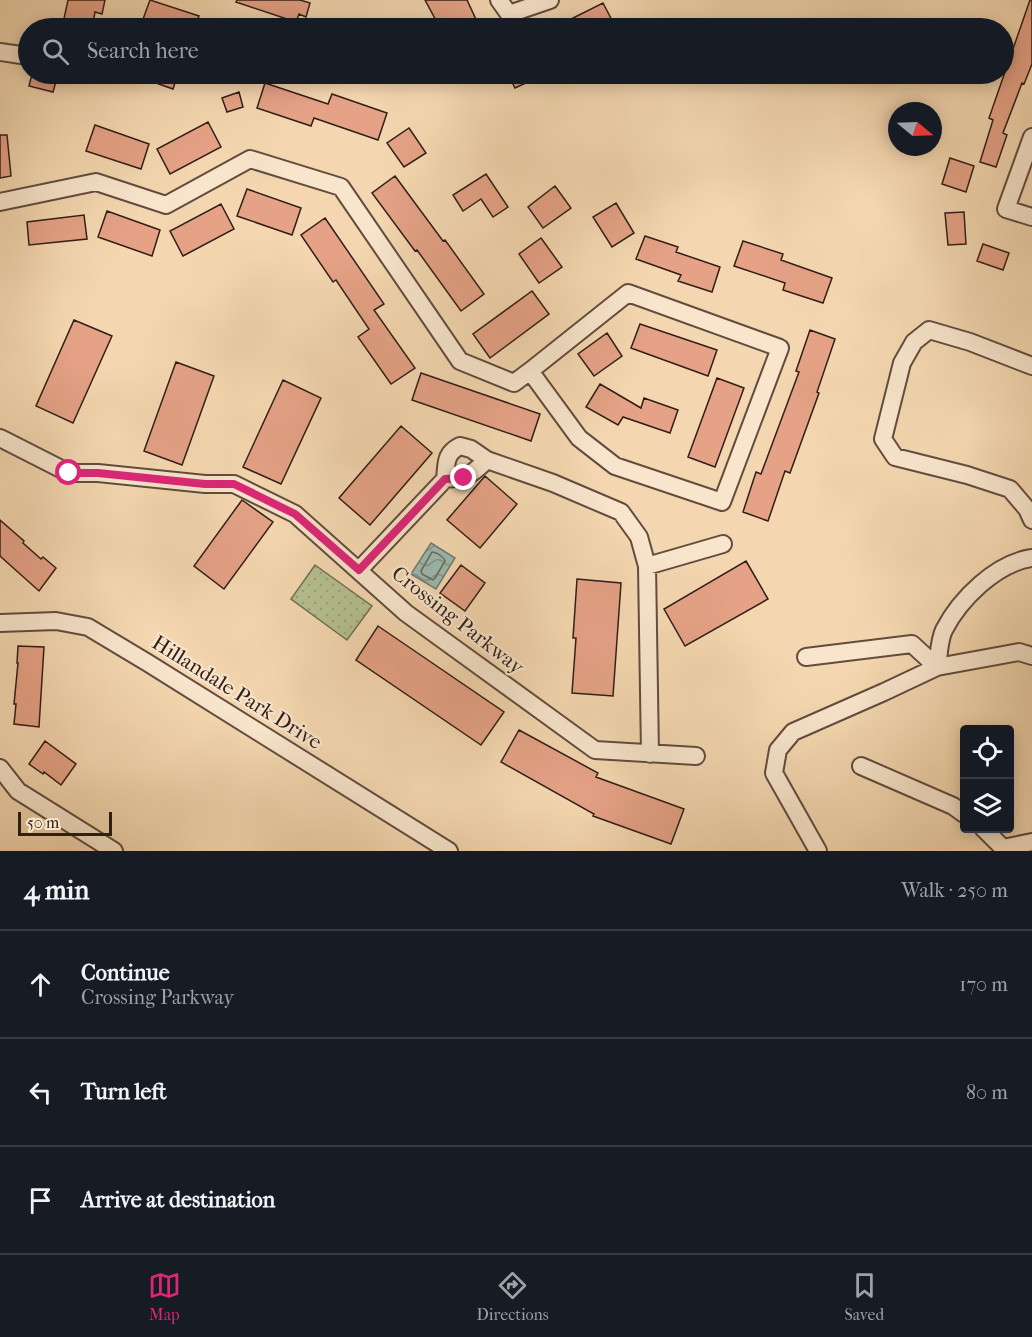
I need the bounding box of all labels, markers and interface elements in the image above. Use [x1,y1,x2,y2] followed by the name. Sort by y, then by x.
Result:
[18,18,1014,84] search box
[39,35,72,68] icon: search
[87,38,199,64] text: Search here
[888,102,942,156] north arrow
[55,459,81,485] route start
[450,464,476,490] route end
[387,561,529,679] street label: Crossing Parkway
[148,630,326,754] street label: Hillandale Park Drive
[960,725,1014,833] map controls
[960,725,1014,779] button: locate
[960,779,1014,833] button: layers
[18,809,112,836] scale bar
[27,813,59,832] text: 50 m
[24,875,89,906] text: 4 min
[901,879,1008,902] text: Walk · 250 m
[81,960,170,986] text: Continue
[24,968,57,1001] icon: ahead
[959,973,1008,996] text: 170 m
[81,986,234,1009] text: Crossing Parkway
[24,1076,57,1109] icon: left
[81,1079,167,1105] text: Turn left
[966,1081,1008,1104] text: 80 m
[24,1184,57,1217] icon: arrive
[81,1187,275,1213] text: Arrive at destination
[148,1269,181,1324] tab: Map
[477,1269,549,1324] tab: Directions
[844,1269,884,1324] tab: Saved

